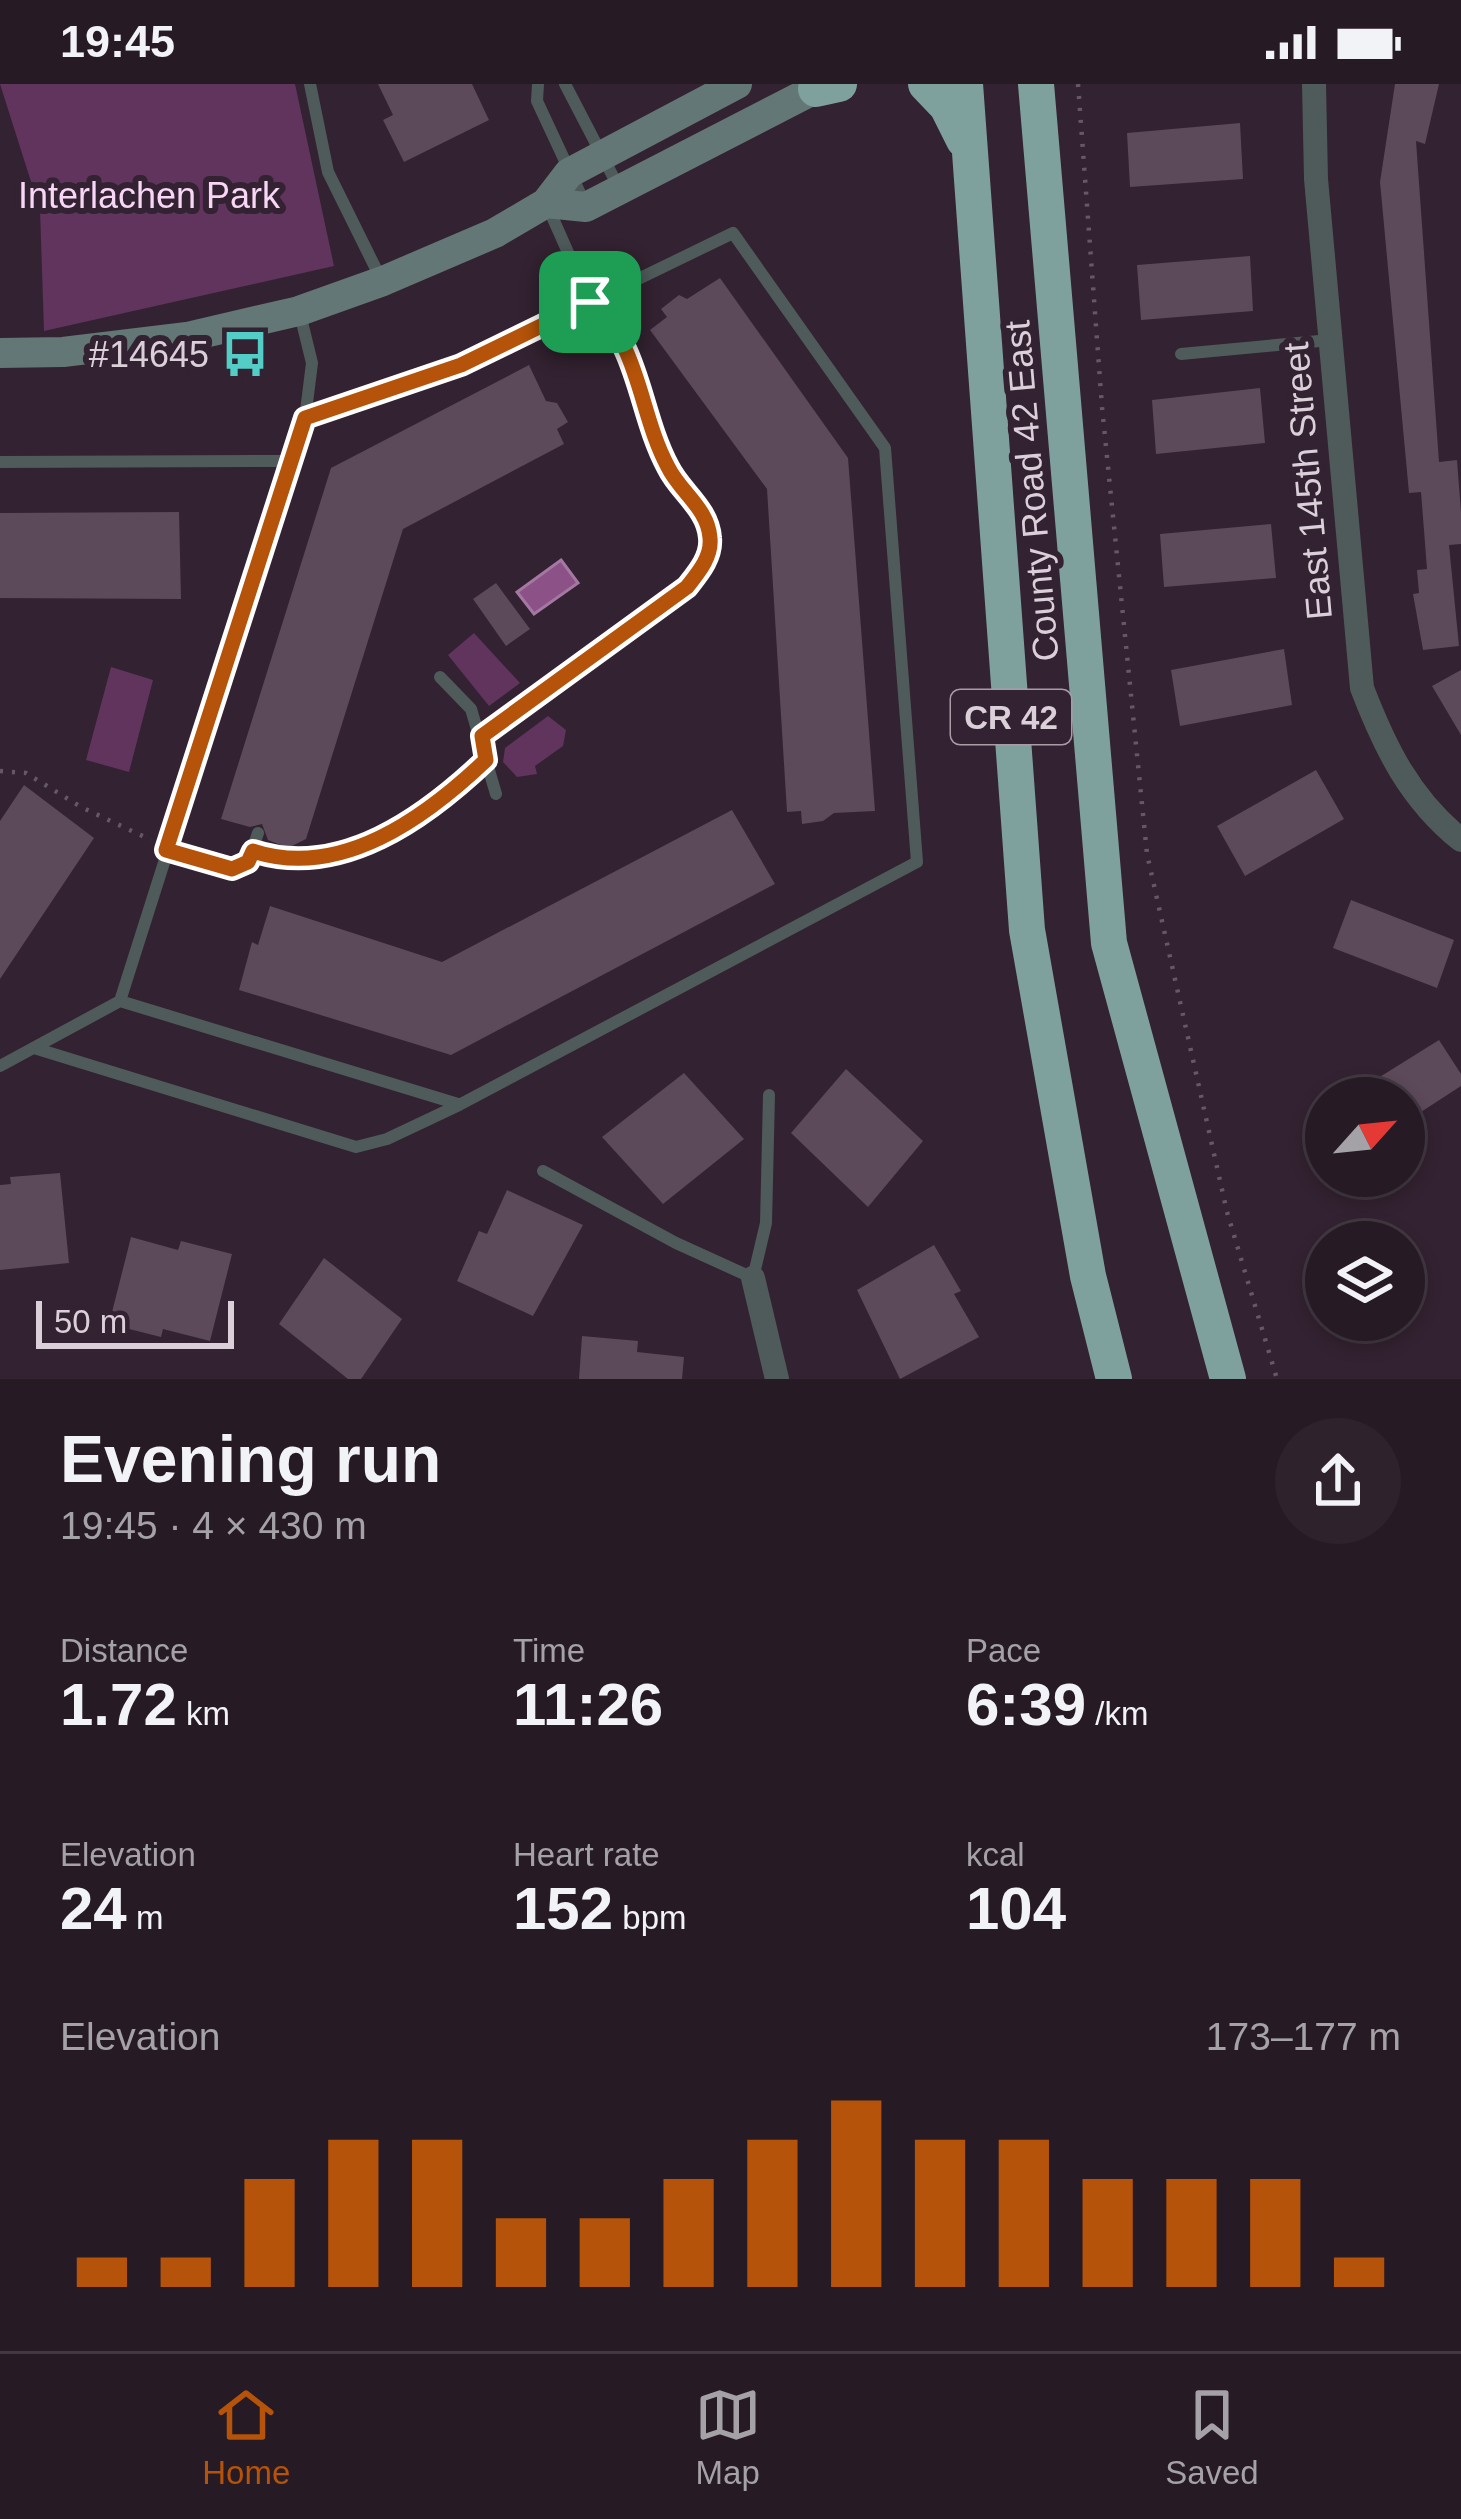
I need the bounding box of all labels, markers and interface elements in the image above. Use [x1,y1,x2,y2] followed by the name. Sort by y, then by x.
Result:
[60,16,175,67] text: 19:45
[18,175,281,216] park label: Interlachen Park
[539,251,641,353] pin
[557,269,623,335] icon: arrive
[996,319,1067,663] street label: County Road 42 East
[220,329,270,379] bus stop icon: #14645
[89,334,209,375] place label: #14645
[1275,341,1340,621] street label: East 145th Street
[951,690,1071,744] road number: CR 42
[1305,1077,1425,1197] north arrow
[1305,1077,1425,1341] map controls
[1305,1221,1425,1341] button: layers
[36,1295,234,1348] scale bar
[54,1303,127,1340] text: 50 m
[1275,1418,1401,1544] button: share
[60,1422,441,1496] text: Evening run
[60,1504,367,1547] text: 19:45 · 4 × 430 m
[60,1632,188,1669] text: Distance
[513,1632,585,1669] text: Time
[966,1632,1041,1669] text: Pace
[60,1671,177,1738] text: 1.72
[513,1671,663,1738] text: 11:26
[966,1671,1086,1738] text: 6:39
[177,1695,230,1732] text: km
[1086,1695,1148,1732] text: /km
[60,1836,196,1873] text: Elevation
[513,1836,660,1873] text: Heart rate
[966,1836,1025,1873] text: kcal
[60,1875,127,1942] text: 24
[513,1875,613,1942] text: 152
[966,1875,1066,1942] text: 104
[127,1899,163,1936] text: m
[613,1899,686,1936] text: bpm
[60,2015,220,2058] text: Elevation
[1206,2015,1401,2058] text: 173–177 m
[202,2382,290,2492] tab: Home
[695,2382,761,2492] tab: Map
[1165,2382,1259,2492] tab: Saved

